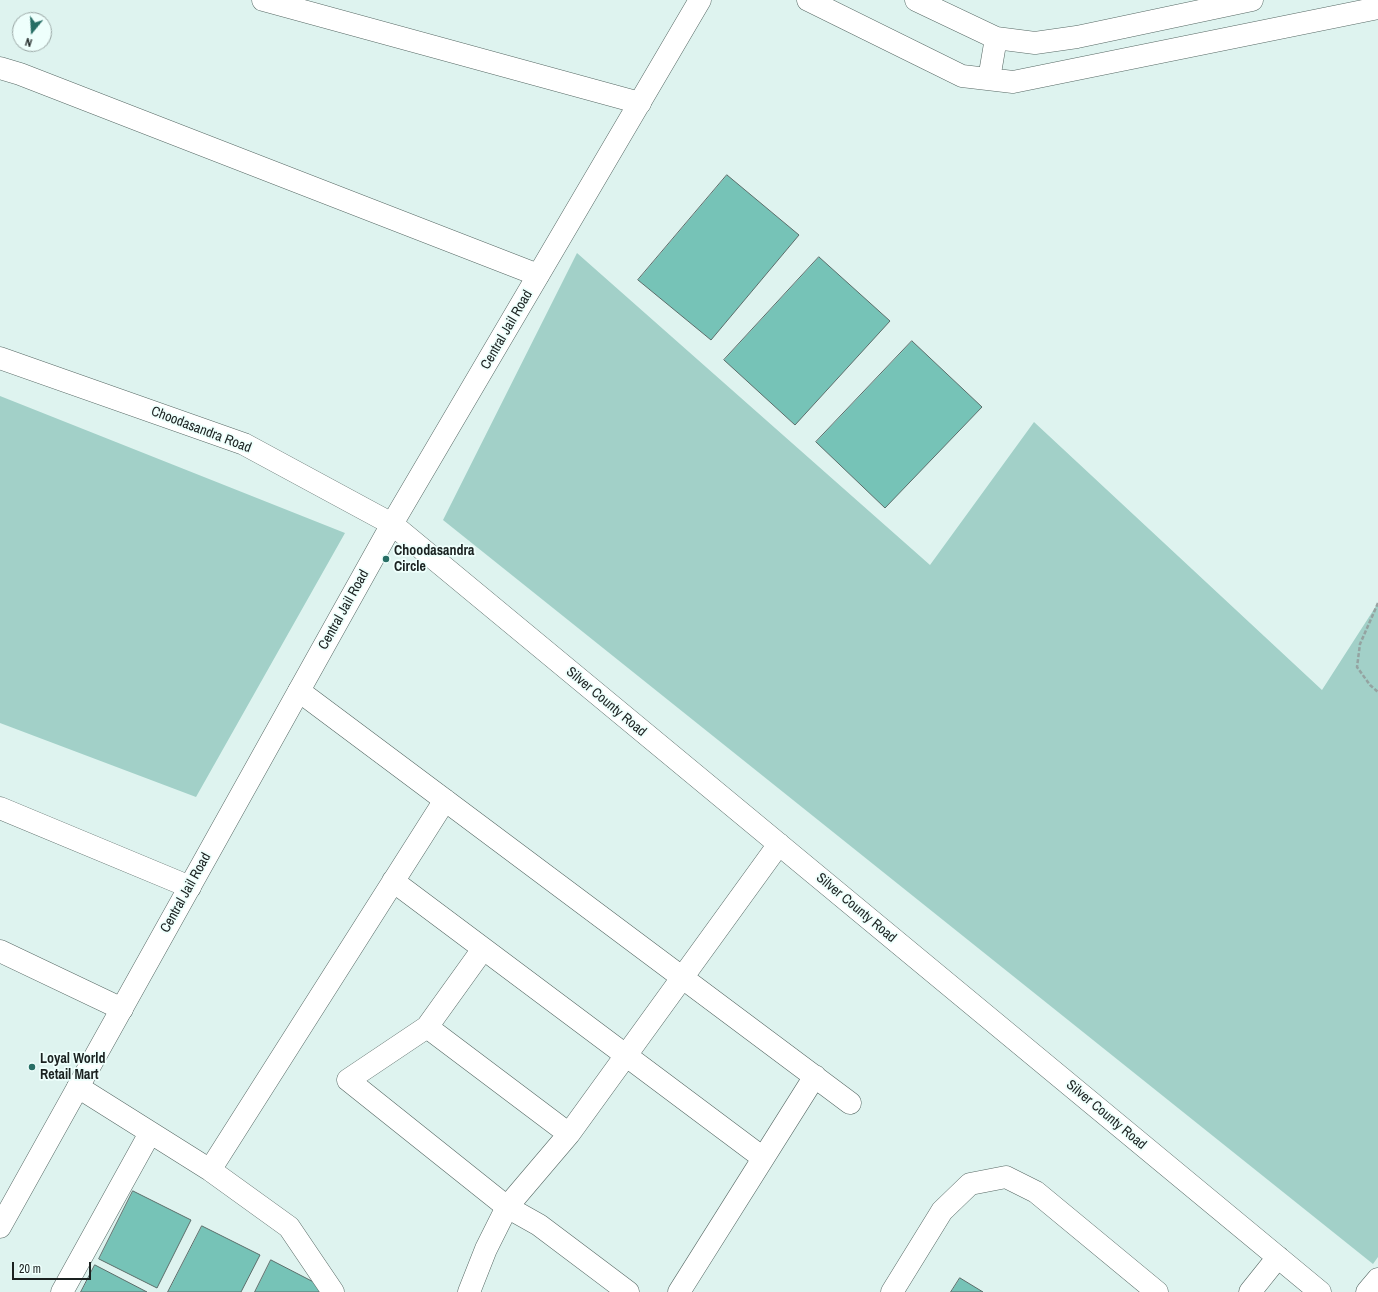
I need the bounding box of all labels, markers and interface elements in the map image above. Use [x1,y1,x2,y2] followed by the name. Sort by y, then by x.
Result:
[12,12,52,52] north arrow
[23,35,34,50] text: N
[478,287,536,373] street label: Central Jail Road
[149,403,253,457] street label: Choodasandra Road
[394,543,474,576] place label: Choodasandra Circle
[381,554,391,564] marker: Choodasandra Circle
[315,567,373,653] street label: Central Jail Road
[562,664,650,740] street label: Silver County Road
[157,850,215,936] street label: Central Jail Road
[812,870,900,946] street label: Silver County Road
[40,1051,106,1084] place label: Loyal World Retail Mart
[27,1062,37,1072] marker: Loyal World Retail Mart
[1062,1077,1150,1153] street label: Silver County Road
[14,1254,93,1280] scale bar
[19,1261,41,1277] text: 20 m

